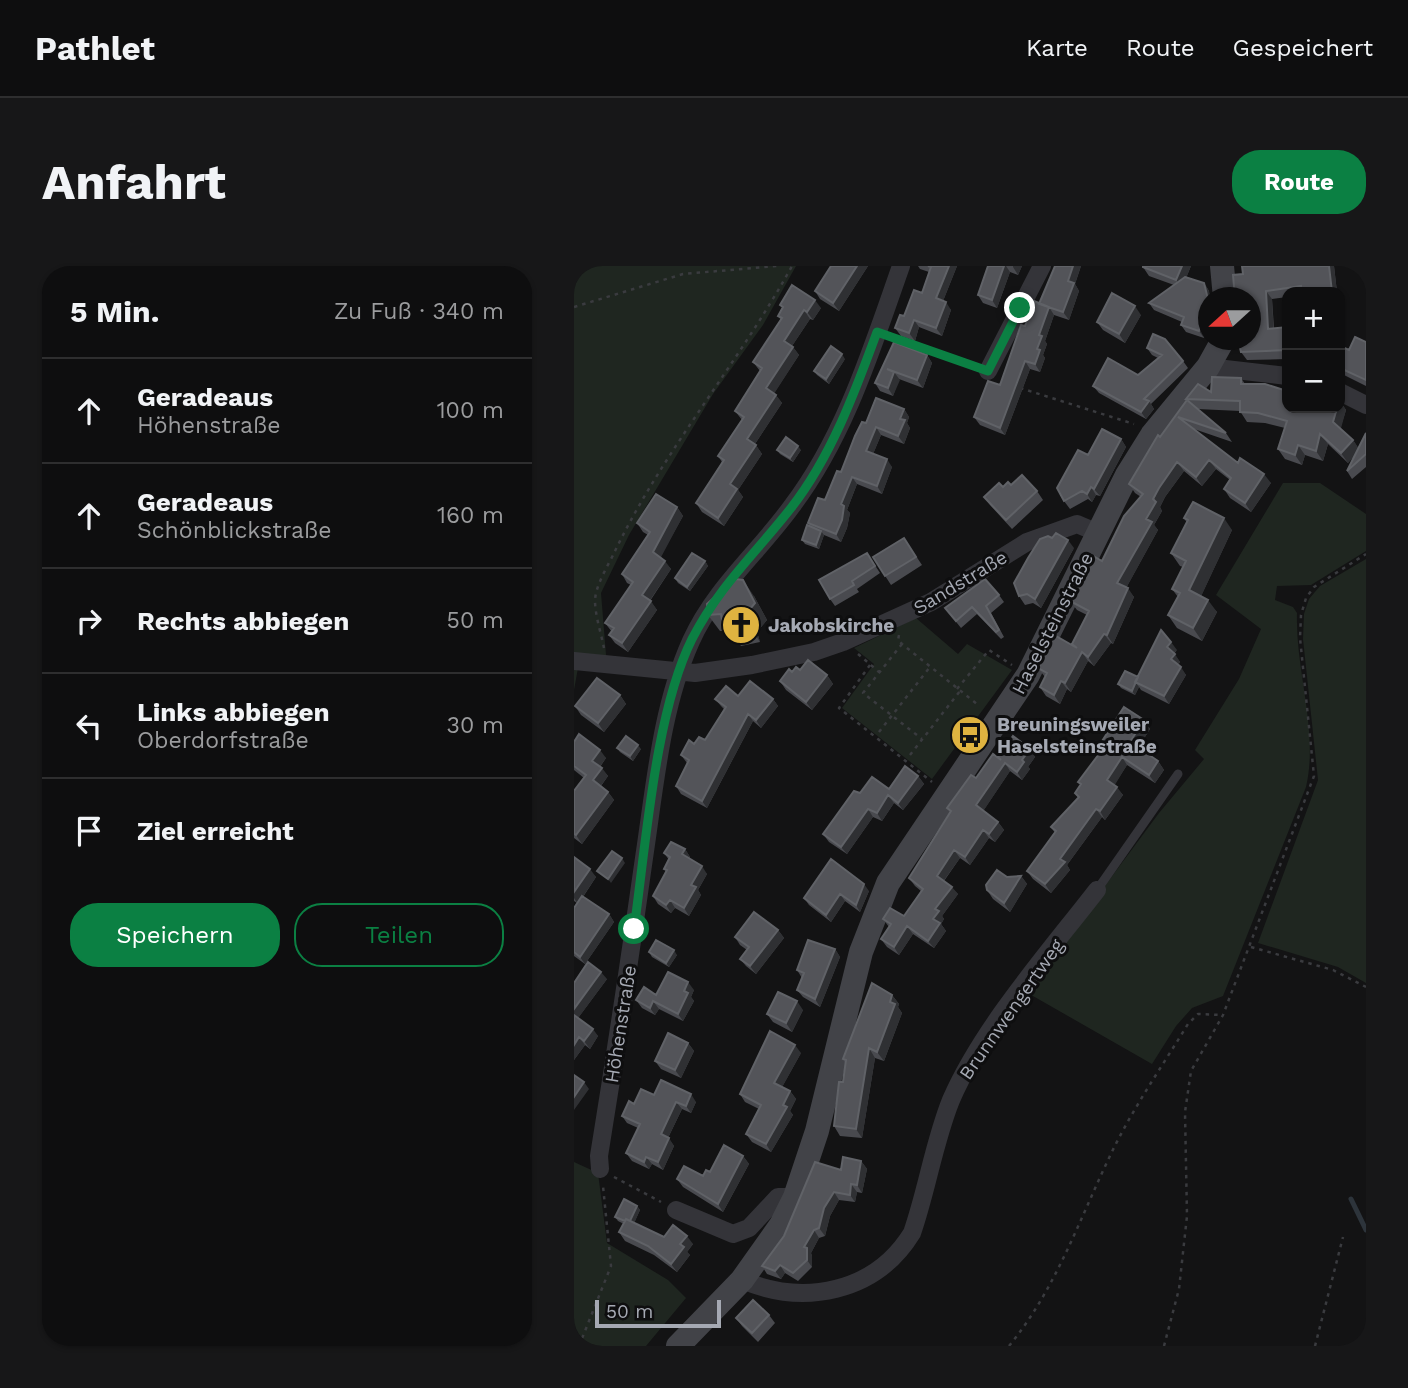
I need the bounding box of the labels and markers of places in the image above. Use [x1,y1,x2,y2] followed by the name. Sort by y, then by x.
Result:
[720,604,762,646] church icon: Jakobskirche
[768,614,894,637] place label: Jakobskirche
[997,713,1157,758] place label: Breuningsweiler Haselsteinstraße
[949,714,991,756] bus stop icon: Breuningsweiler Haselsteinstraße

